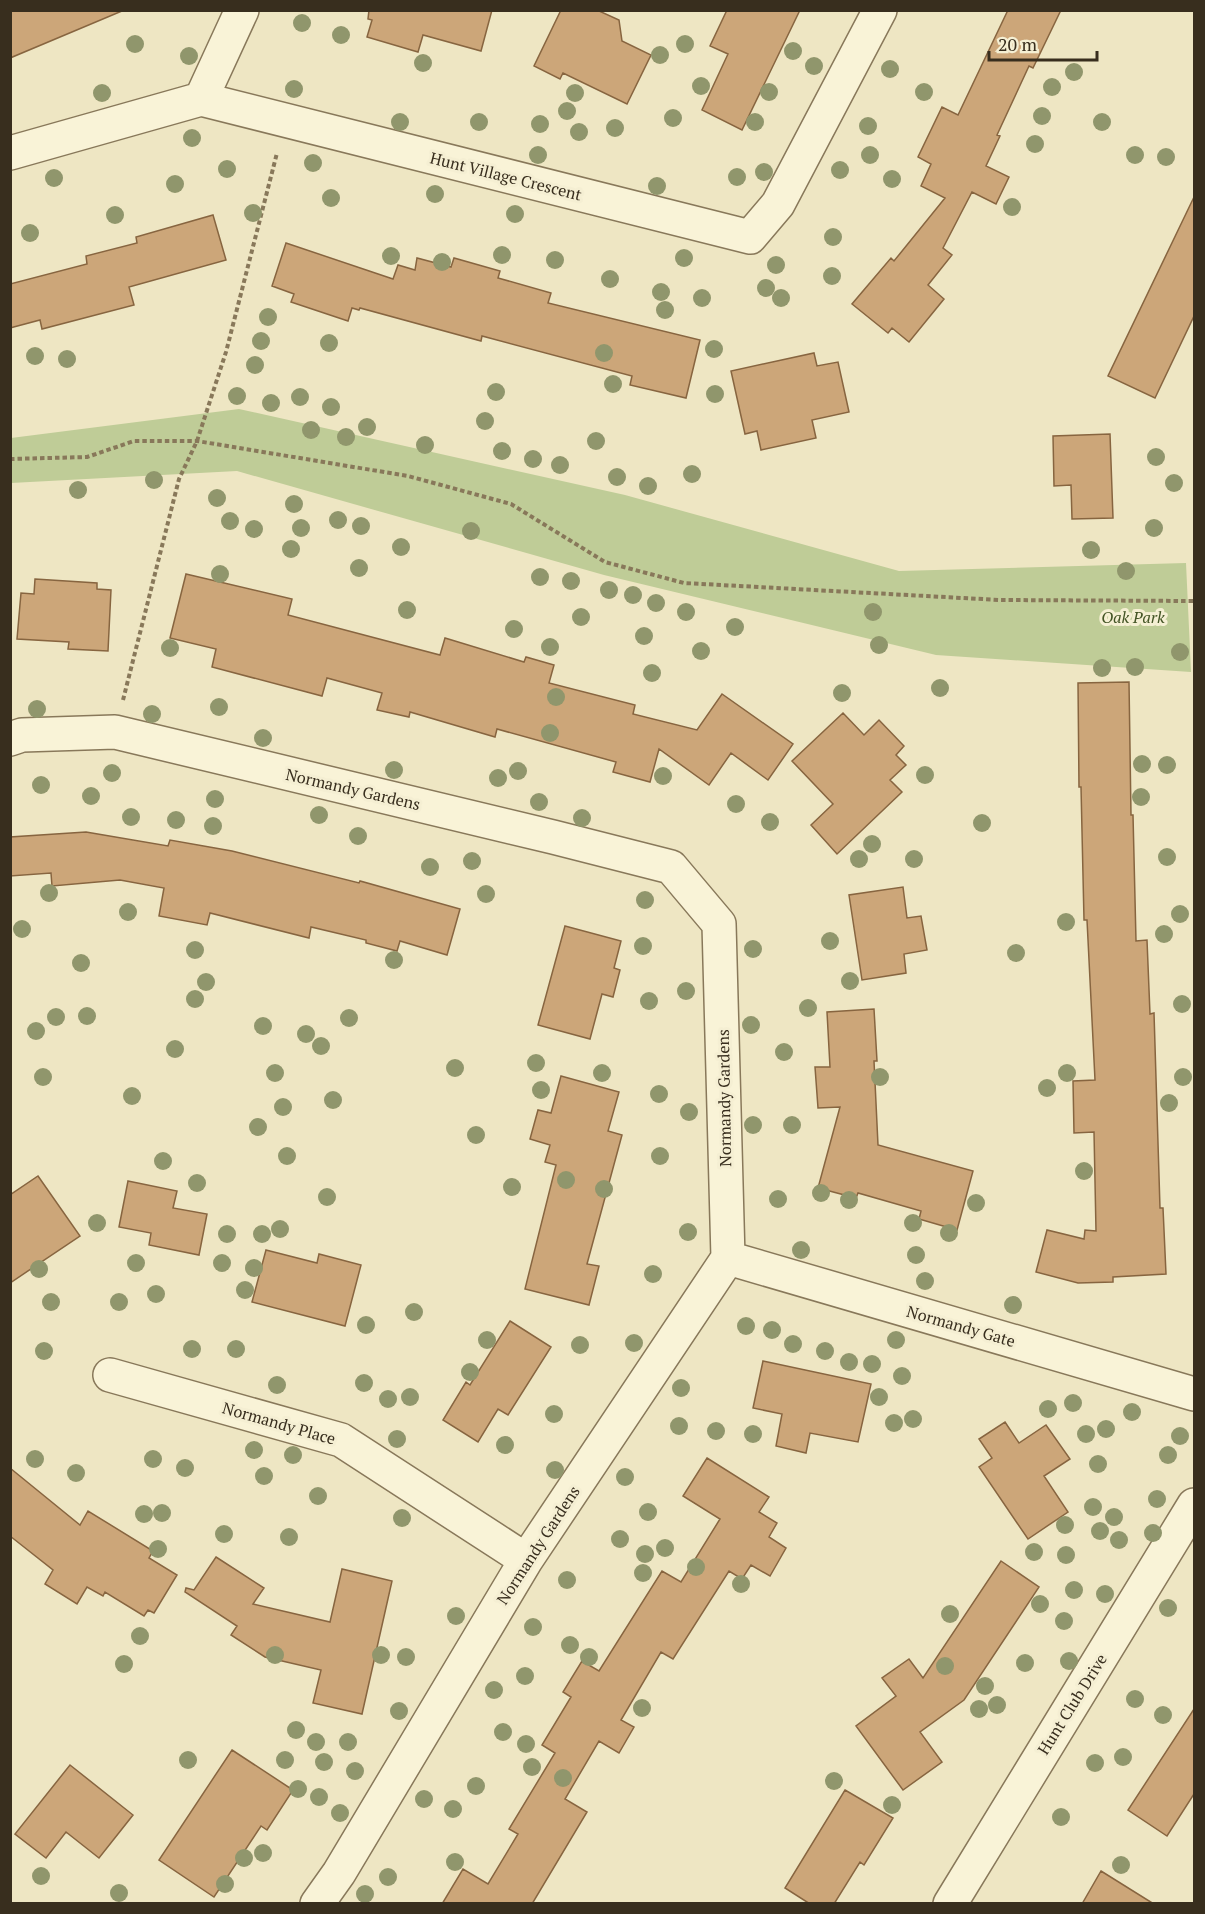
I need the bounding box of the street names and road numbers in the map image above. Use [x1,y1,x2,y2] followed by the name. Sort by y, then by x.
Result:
[428,147,584,206] street label: Hunt Village Crescent
[284,763,423,815] street label: Normandy Gardens
[712,1029,736,1167] street label: Normandy Gardens
[904,1300,1018,1352] street label: Normandy Gate
[220,1396,338,1450] street label: Normandy Place
[491,1481,585,1609] street label: Normandy Gardens
[1032,1649,1112,1759] street label: Hunt Club Drive

